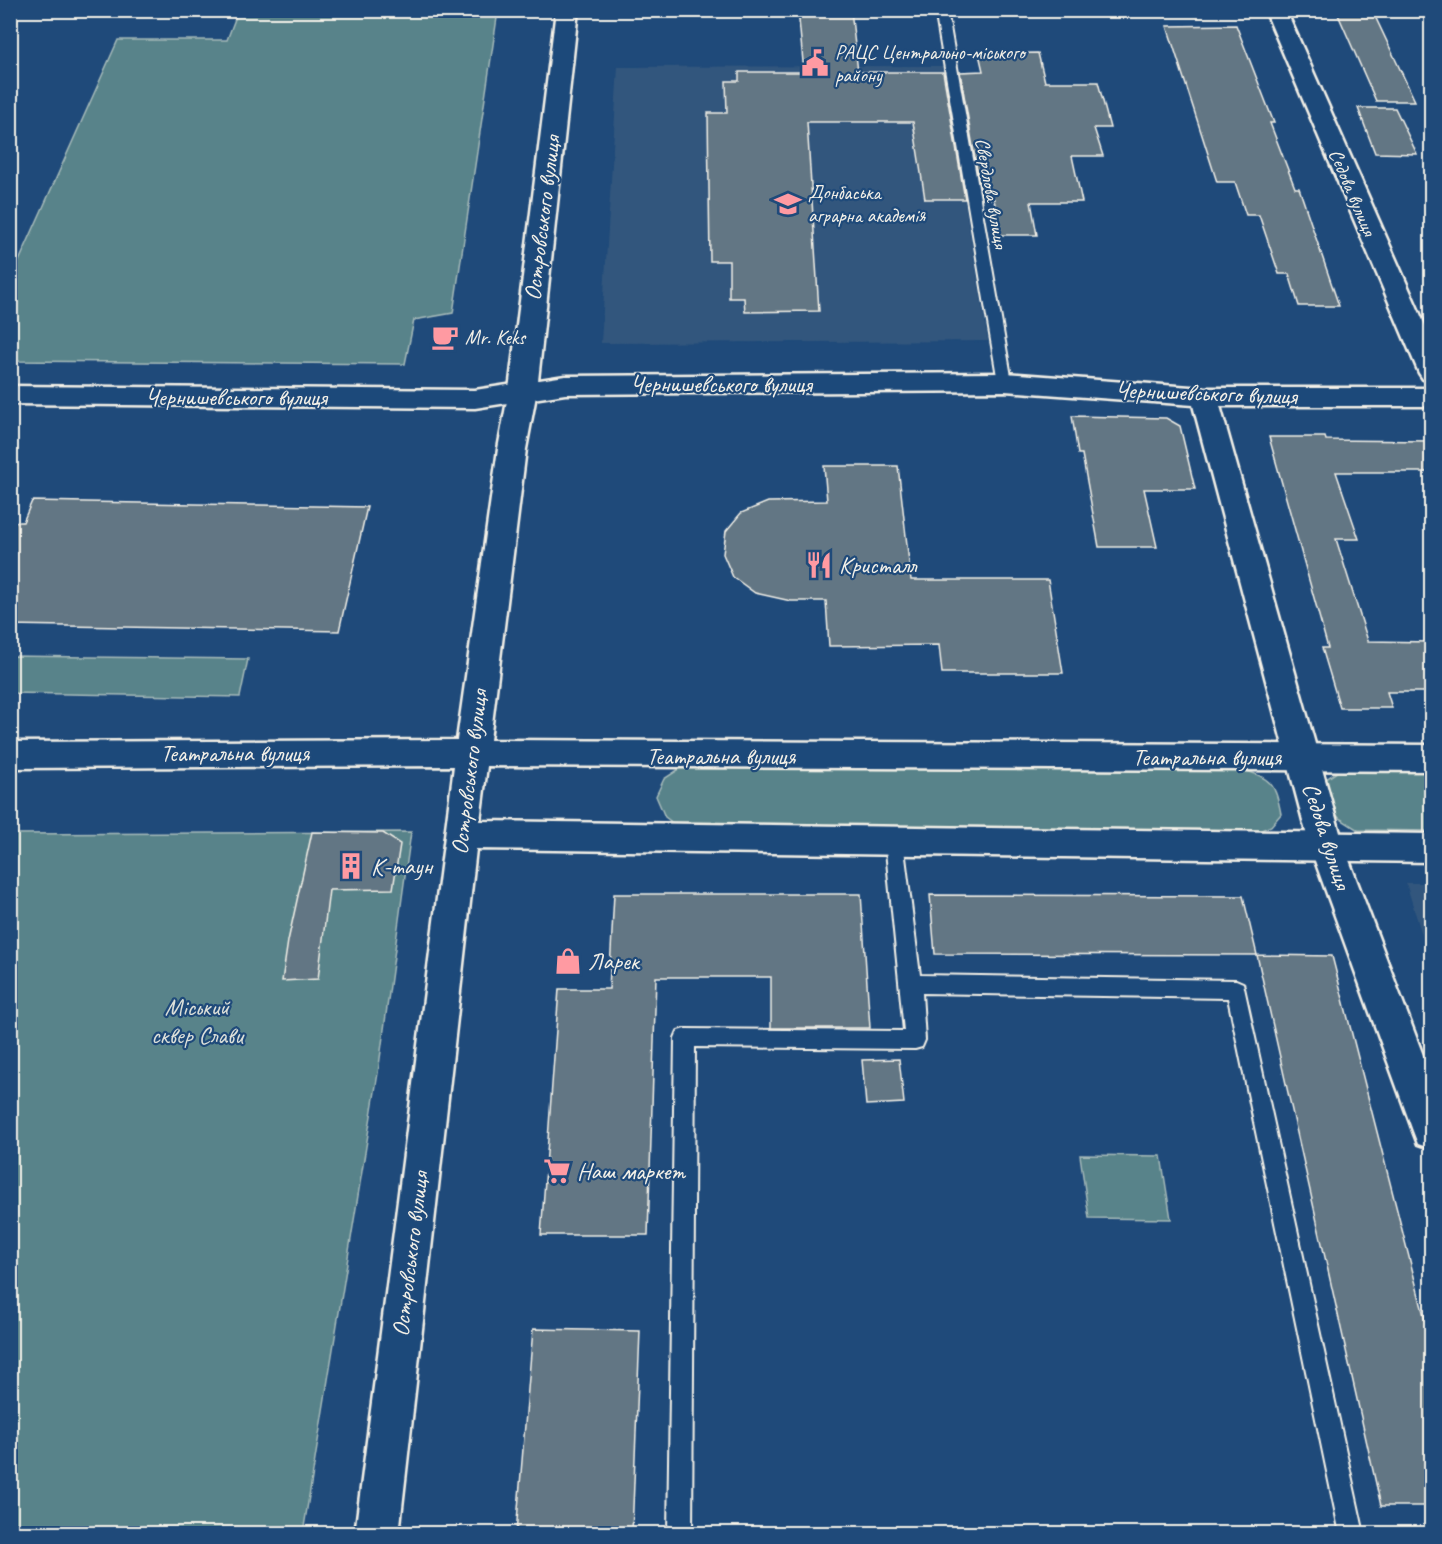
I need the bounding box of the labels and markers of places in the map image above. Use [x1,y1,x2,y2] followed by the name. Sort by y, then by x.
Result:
[835,40,1027,88] place label: РАЦС Центрально-міського району
[800,48,830,78] public building icon: РАЦС Центрально-міського району
[808,180,926,228] place label: Донбаська аграрна академія
[773,189,803,219] school or university icon: Донбаська аграрна академія
[430,322,460,352] cafe icon: Mr. Keks
[465,325,527,350] place label: Mr. Keks
[804,550,834,580] restaurant icon: Кристалл
[839,550,918,580] place label: Кристалл
[336,851,366,881] building icon: K-таун
[371,851,433,881] place label: K-таун
[553,946,583,976] shop icon: Ларек
[588,946,641,976] place label: Ларек
[542,1156,572,1186] supermarket icon: Наш маркет
[577,1156,686,1186] place label: Наш маркет

